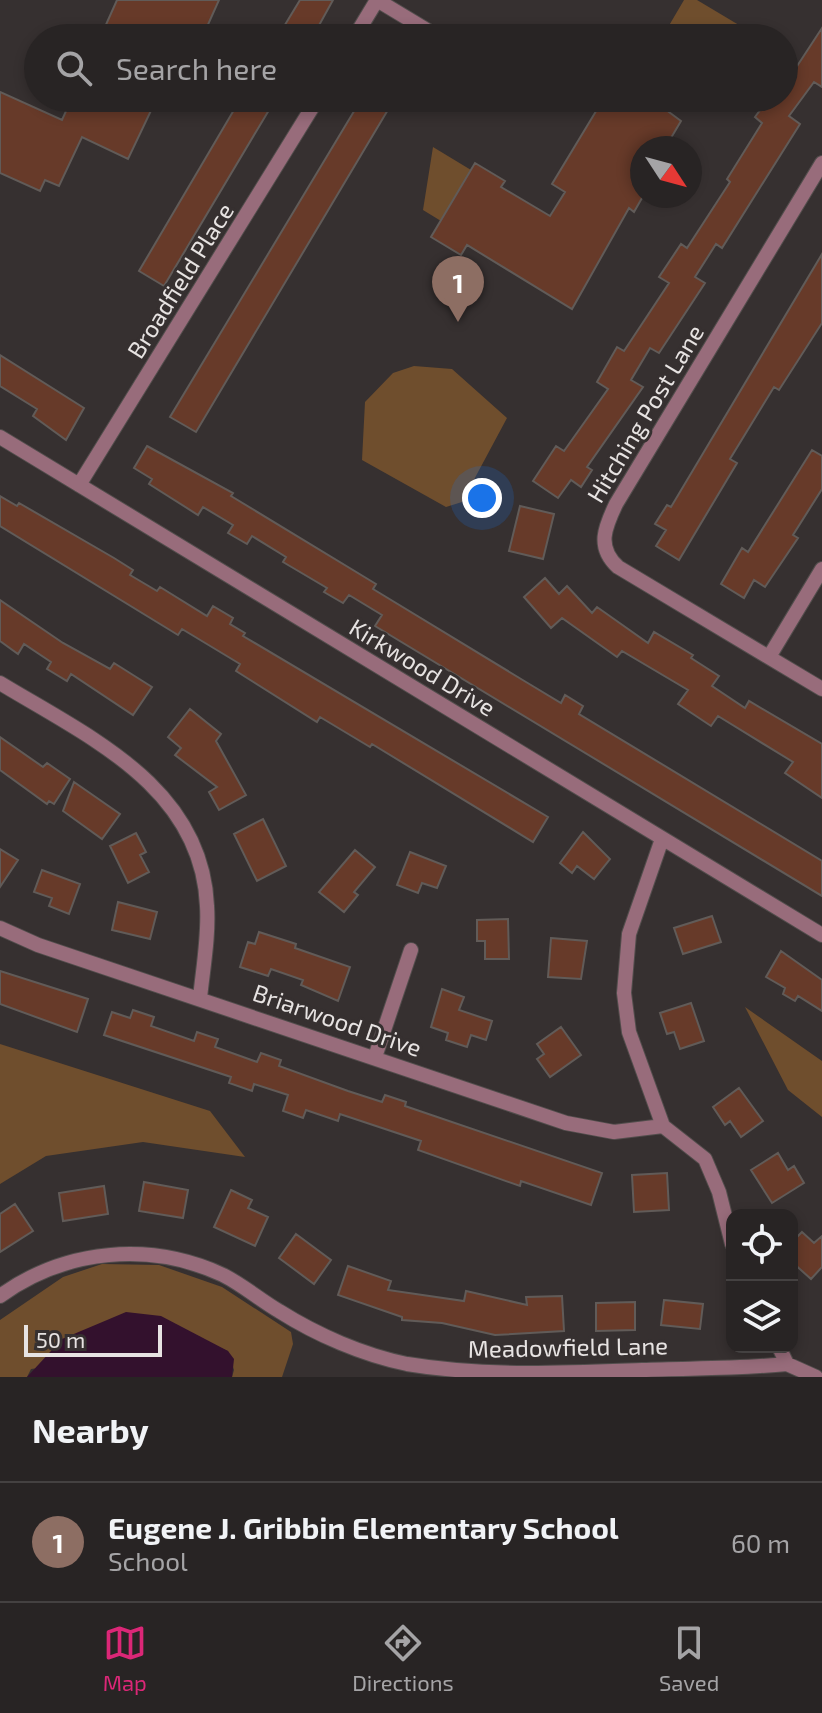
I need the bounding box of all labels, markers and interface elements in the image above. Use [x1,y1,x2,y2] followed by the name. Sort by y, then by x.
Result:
[24,24,798,112] search box
[52,46,96,90] icon: search
[116,50,277,86] text: Search here
[630,136,702,208] north arrow
[120,197,239,363] street label: Broadfield Place
[432,256,484,322] pin: 1
[580,319,709,507] street label: Hitching Post Lane
[462,478,502,518] your location
[345,612,501,722] street label: Kirkwood Drive
[249,977,426,1062] street label: Briarwood Drive
[726,1209,798,1353] map controls
[726,1209,798,1281] button: locate
[726,1281,798,1353] button: layers
[24,1321,162,1357] scale bar
[36,1326,85,1352] text: 50 m
[468,1330,668,1363] street label: Meadowfield Lane
[32,1409,149,1450] text: Nearby
[108,1509,619,1545] text: Eugene J. Gribbin Elementary School
[52,1527,64,1558] text: 1
[731,1527,790,1558] text: 60 m
[108,1545,188,1576] text: School
[103,1621,147,1695] tab: Map
[352,1621,454,1695] tab: Directions
[659,1621,719,1695] tab: Saved

